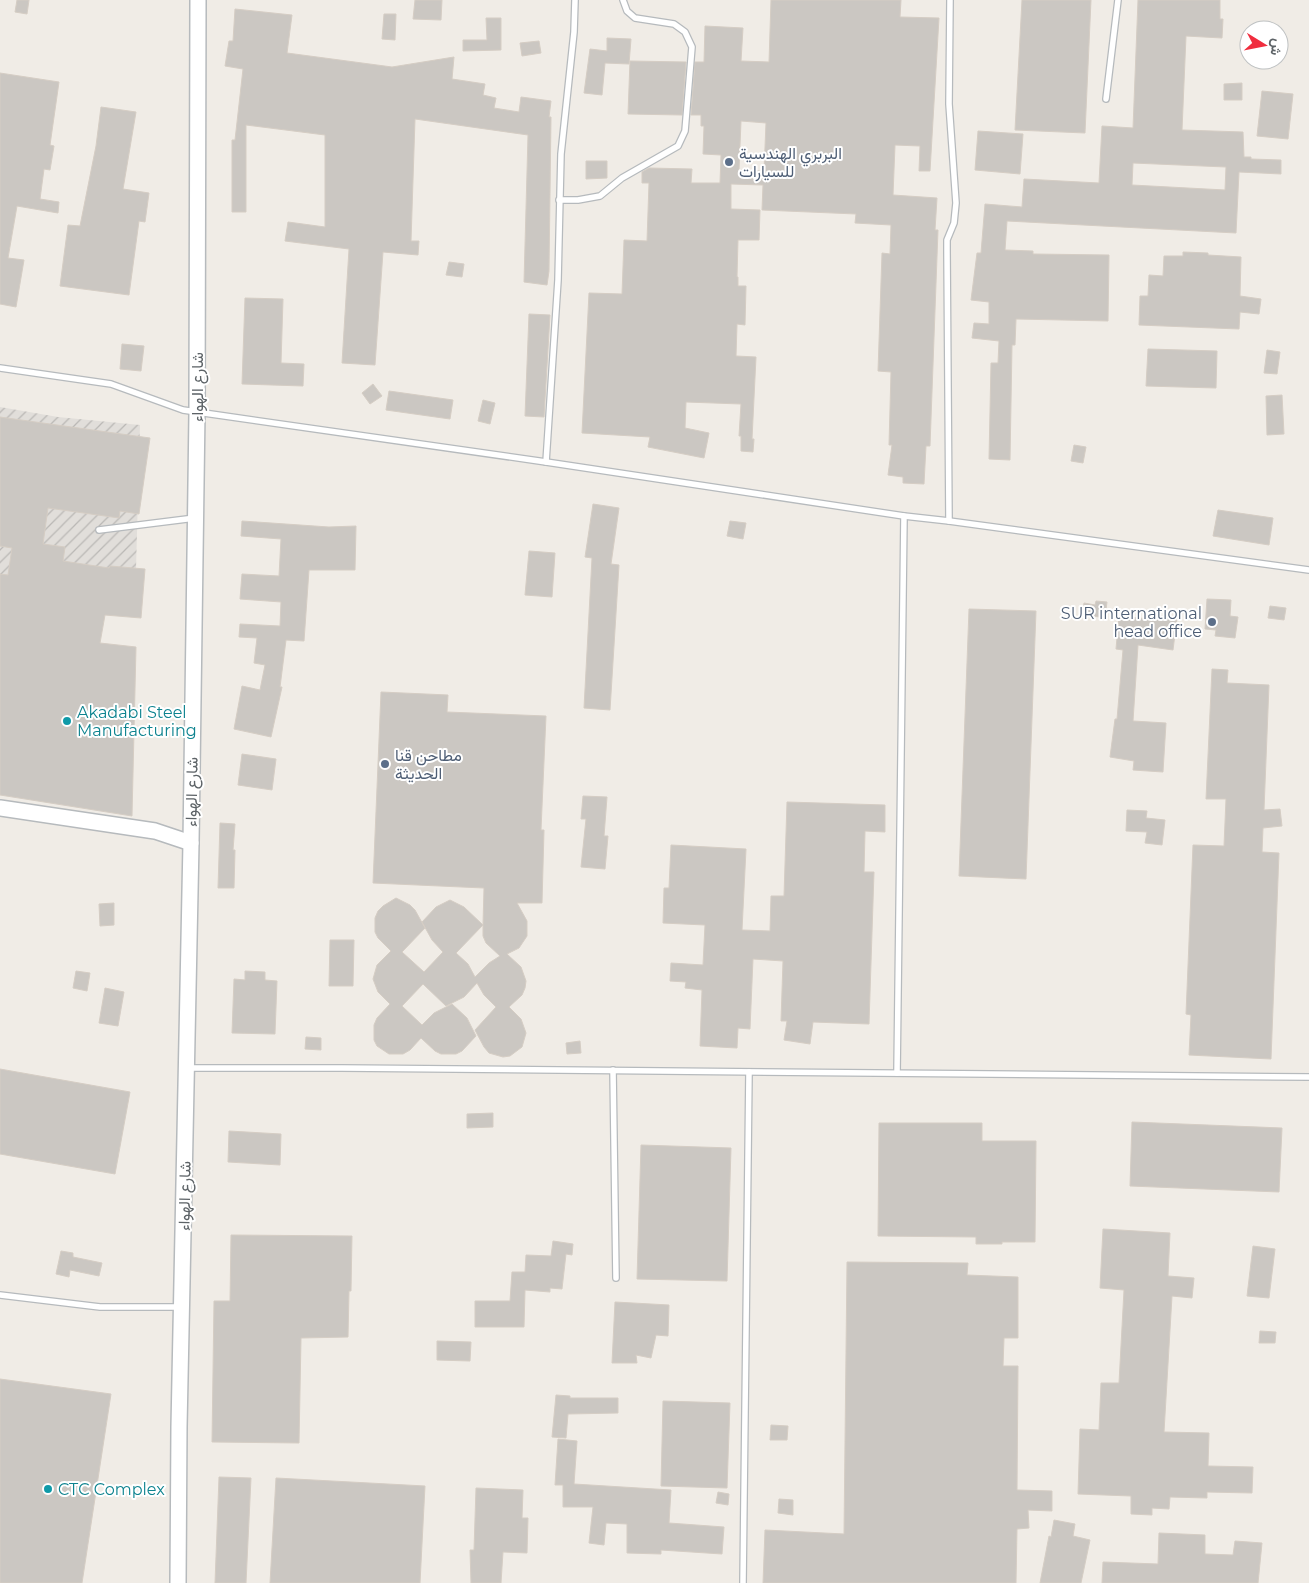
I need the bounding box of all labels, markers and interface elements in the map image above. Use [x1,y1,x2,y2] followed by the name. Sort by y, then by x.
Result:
[1239,20,1289,70] north arrow
[1266,37,1287,57] text: ش
[739,144,842,182] place label: البربري الهندسية للسيارات
[723,156,735,168] marker: البربري الهندسية للسيارات
[188,352,209,422] street label: شارع الهواء
[1061,604,1202,641] place label: SUR international head office
[1206,616,1218,628] marker: SUR international head office
[77,703,197,740] place label: Akadabi Steel Manufacturing
[61,715,73,727] marker: Akadabi Steel Manufacturing
[395,746,462,783] place label: مطاحن قنا الحديثة
[181,757,204,827] street label: شارع الهواء
[379,758,391,770] marker: مطاحن قنا الحديثة
[174,1161,197,1231] street label: شارع الهواء
[58,1480,165,1499] place label: CTC Complex
[42,1483,54,1495] marker: CTC Complex

